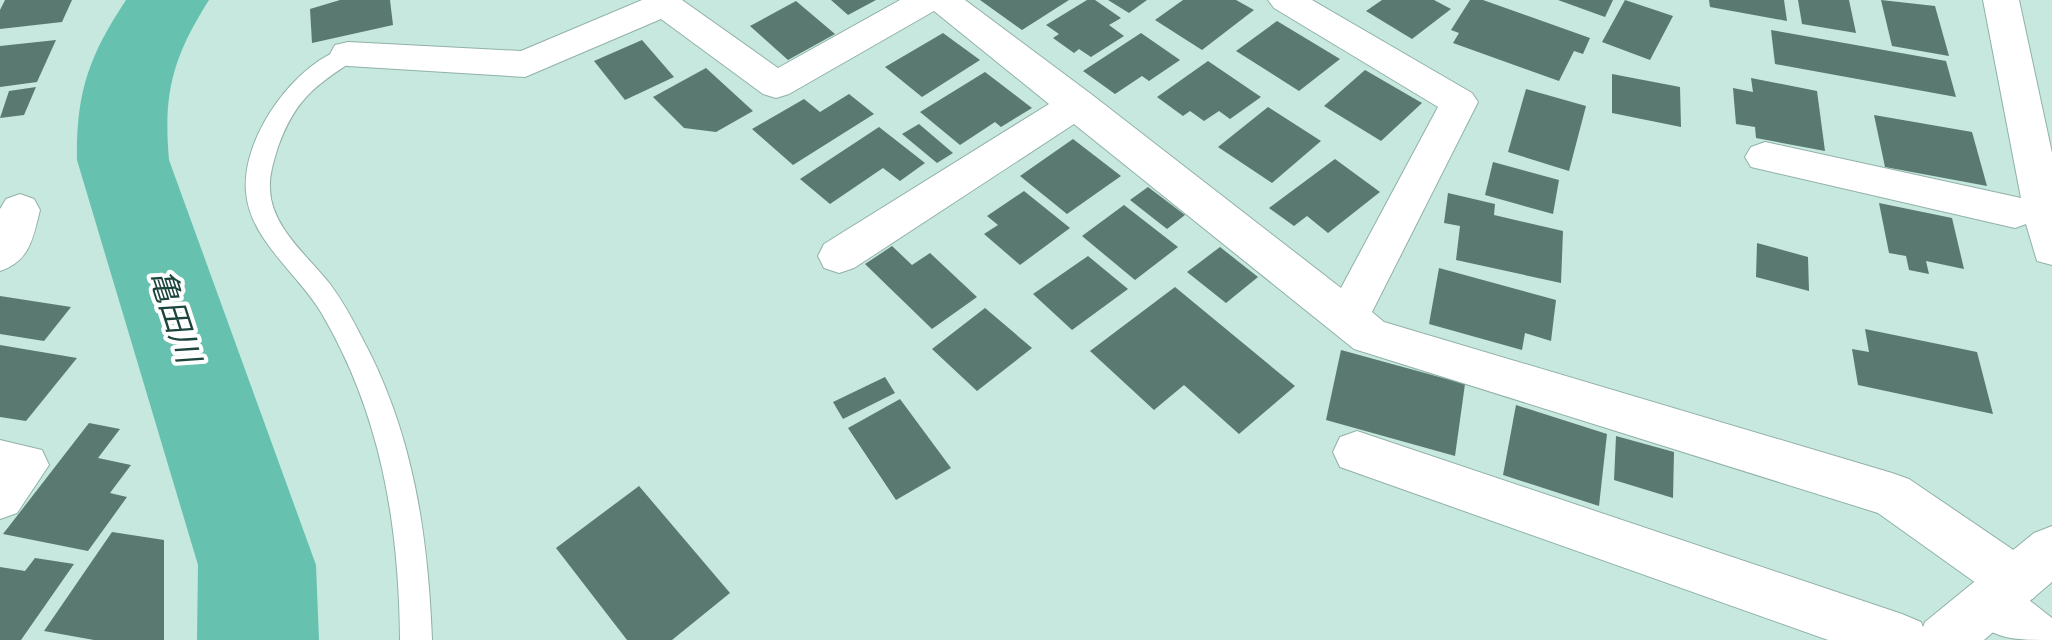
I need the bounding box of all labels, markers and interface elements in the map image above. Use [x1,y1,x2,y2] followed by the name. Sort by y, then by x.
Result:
[142,264,209,370] water label: 亀田川

